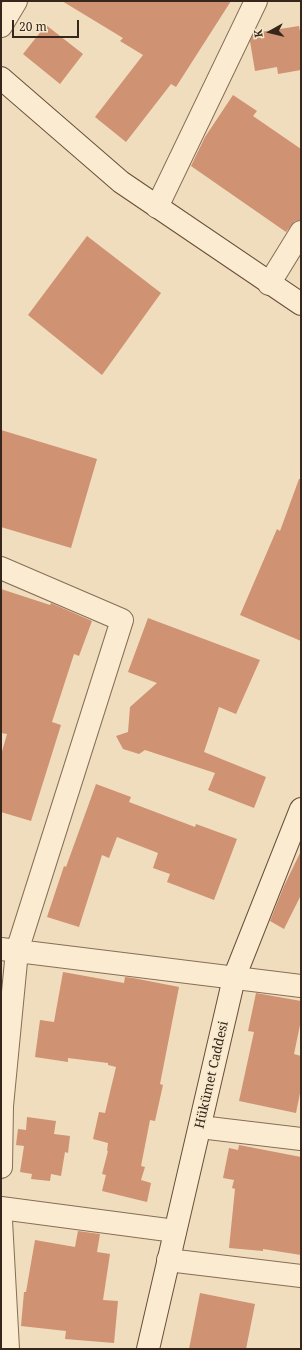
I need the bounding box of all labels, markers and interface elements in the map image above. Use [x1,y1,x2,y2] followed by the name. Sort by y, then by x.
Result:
[14,12,81,38] scale bar
[250,12,290,52] north arrow
[19,18,47,35] text: 20 m
[250,29,266,39] text: K
[192,1020,232,1130] street label: Hükümet Caddesi

